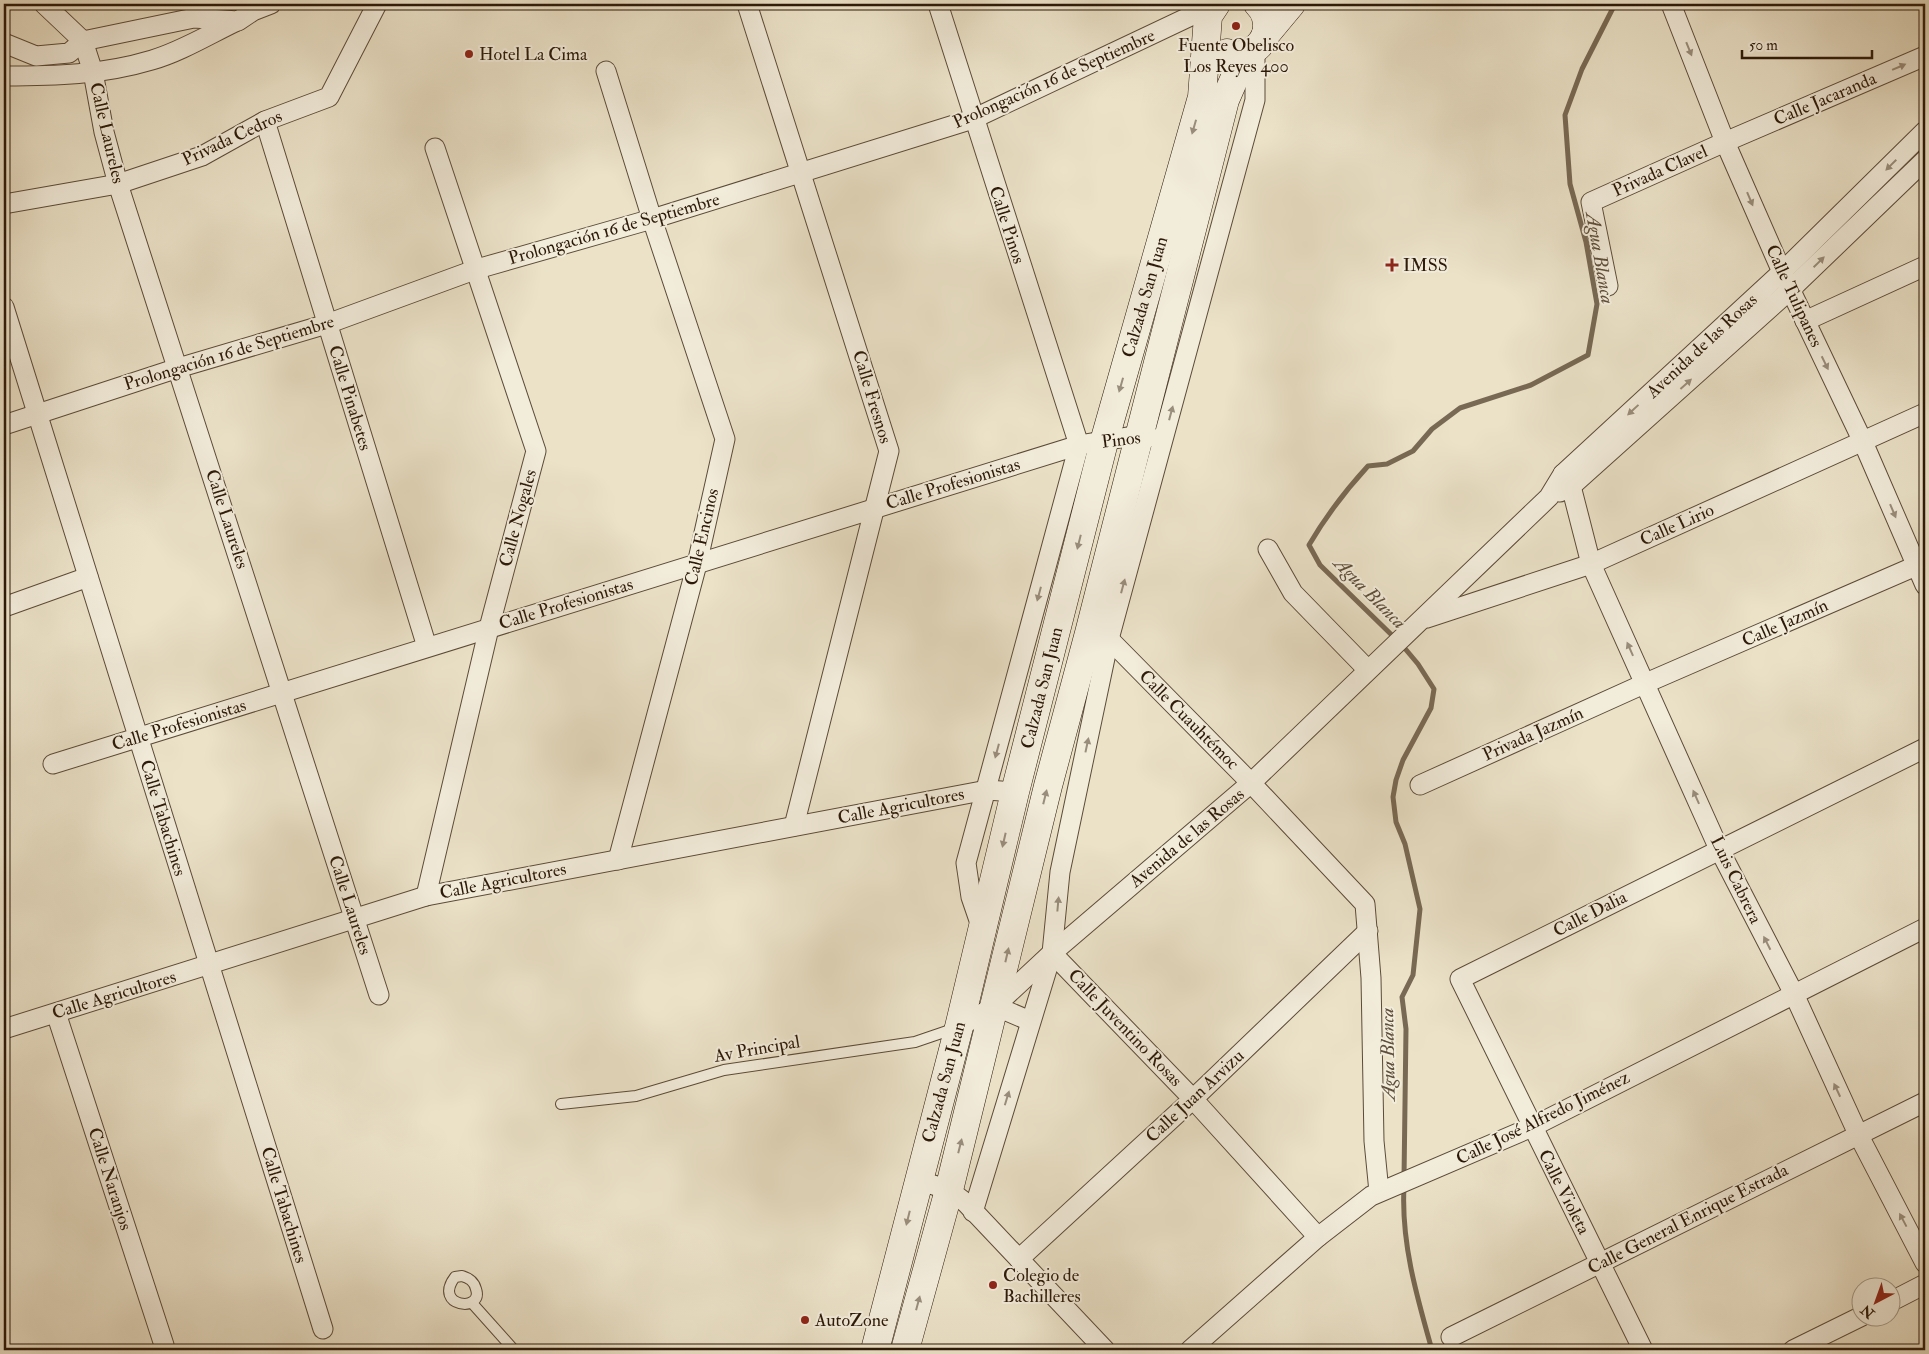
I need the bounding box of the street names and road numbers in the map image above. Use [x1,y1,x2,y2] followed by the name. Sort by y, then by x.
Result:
[949,24,1159,134] street label: Prolongación 16 de Septiembre
[1770,67,1880,131] street label: Calle Jacaranda
[84,80,130,186] street label: Calle Laureles
[178,105,286,171] street label: Privada Cedros
[1609,140,1711,202] street label: Privada Clavel
[984,183,1030,267] street label: Calle Pinos
[506,188,723,270] street label: Prolongación 16 de Septiembre
[1117,234,1173,360] street label: Calzada San Juan
[1760,241,1828,351] street label: Calle Tulipanes
[1641,289,1762,404] street label: Avenida de las Rosas
[121,310,337,396] street label: Prolongación 16 de Septiembre
[323,343,377,453] street label: Calle Pinabetes
[847,348,897,446] street label: Calle Fresnos
[1100,426,1142,454] street label: Pinos
[883,453,1023,515] street label: Calle Profesionistas
[200,466,254,572] street label: Calle Laureles
[494,467,542,569] street label: Calle Nogales
[680,486,724,588] street label: Calle Encinos
[1636,498,1718,552] street label: Calle Lirio
[496,573,636,635] street label: Calle Profesionistas
[1738,594,1832,652] street label: Calle Jazmín
[1016,625,1068,751] street label: Calzada San Juan
[1134,665,1244,775] street label: Calle Cuauhtémoc
[109,694,249,756] street label: Calle Profesionistas
[1479,702,1587,766] street label: Privada Jazmín
[134,757,192,879] street label: Calle Tabachines
[836,782,966,830] street label: Calle Agricultores
[1124,783,1249,894] street label: Avenida de las Rosas
[1705,832,1767,928] street label: Luis Cabrera
[323,852,377,958] street label: Calle Laureles
[438,857,568,905] street label: Calle Agricultores
[1549,885,1631,942] street label: Calle Dalia
[1063,964,1187,1092] street label: Calle Juventino Rosas
[49,965,179,1025] street label: Calle Agricultores
[917,1019,971,1145] street label: Calzada San Juan
[711,1030,802,1068] street label: Av Principal
[1141,1044,1249,1148] street label: Calle Juan Arvizu
[1452,1066,1634,1170] street label: Calle José Alfredo Jiménez
[83,1125,137,1233] street label: Calle Naranjos
[255,1144,313,1266] street label: Calle Tabachines
[1533,1146,1595,1239] street label: Calle Violeta
[1584,1158,1793,1280] street label: Calle General Enrique Estrada

